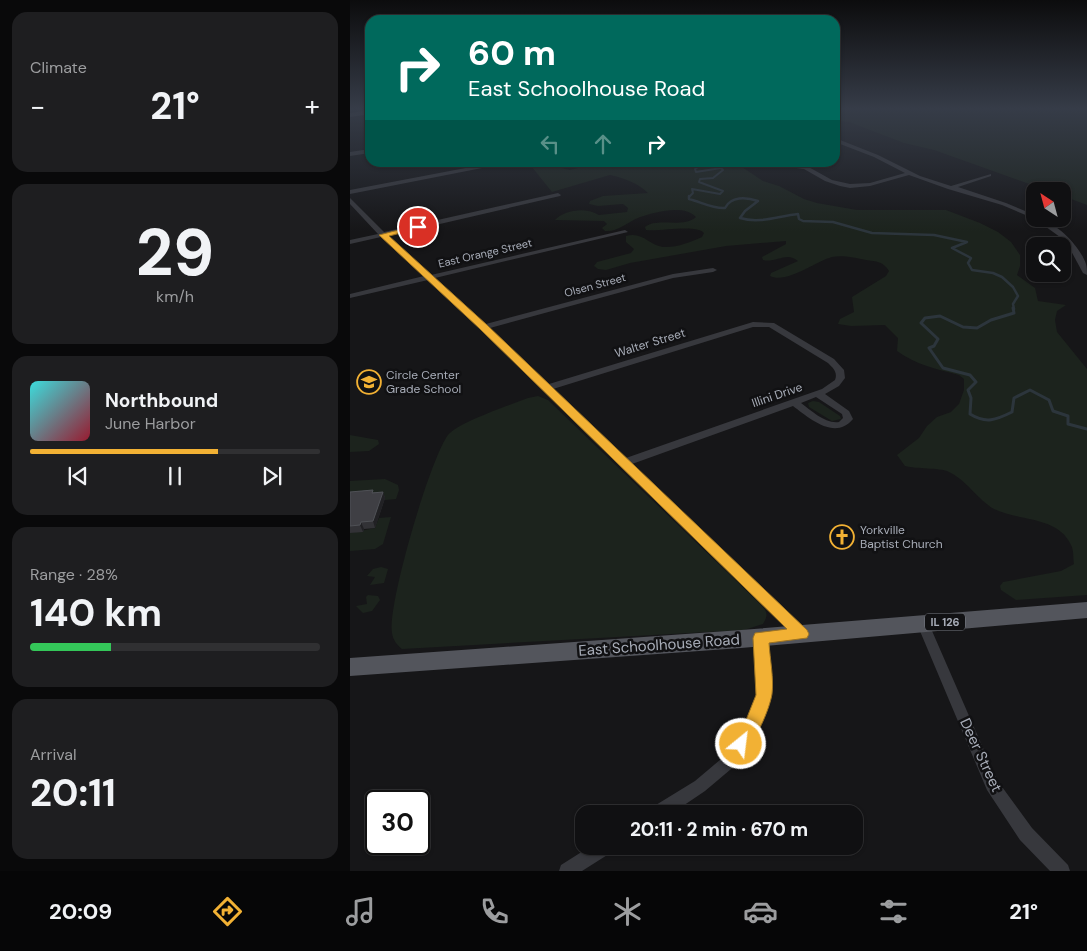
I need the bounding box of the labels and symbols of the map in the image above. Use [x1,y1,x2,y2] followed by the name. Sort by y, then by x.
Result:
[1026,182,1071,228] north arrow
[397,206,439,248] pin
[437,235,533,271] street label: East Orange Street
[563,270,627,300] street label: Olsen Street
[613,325,688,361] street label: Walter Street
[386,367,461,397] place label: Circle Center Grade School
[356,369,382,395] school or university icon: Circle Center Grade School
[750,379,805,411] street label: Illini Drive
[860,522,943,552] place label: Yorkville Baptist Church
[829,524,855,550] church icon: Yorkville Baptist Church
[925,614,965,630] road number: IL 126
[578,629,740,661] street label: East Schoolhouse Road
[955,715,1007,795] street label: Deer Street
[714,717,766,769] position arrow
[365,790,430,855] speed limit sign: 30

